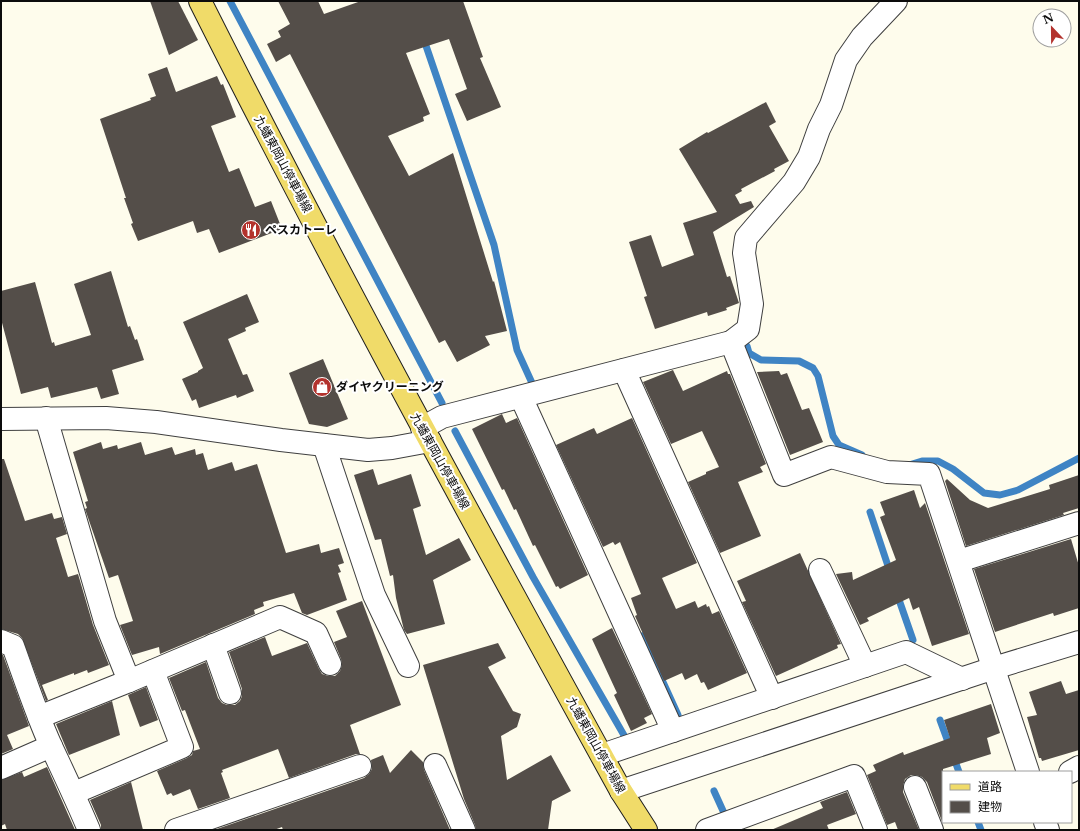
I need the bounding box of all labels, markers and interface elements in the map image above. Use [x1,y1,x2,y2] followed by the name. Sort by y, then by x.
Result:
[1032,8,1072,48] north arrow
[1041,10,1056,27] text: N
[251,113,315,215] street label: 九蟠東岡山停車場線
[240,219,262,241] restaurant icon: ペスカトーレ
[265,222,337,237] place label: ペスカトーレ
[311,376,333,398] shop icon: ダイヤクリーニング
[336,379,444,394] place label: ダイヤクリーニング
[408,410,473,512] street label: 九蟠東岡山停車場線
[564,694,629,796] street label: 九蟠東岡山停車場線
[942,771,1072,823] legend
[978,779,1002,794] text: 道路
[978,799,1002,814] text: 建物

